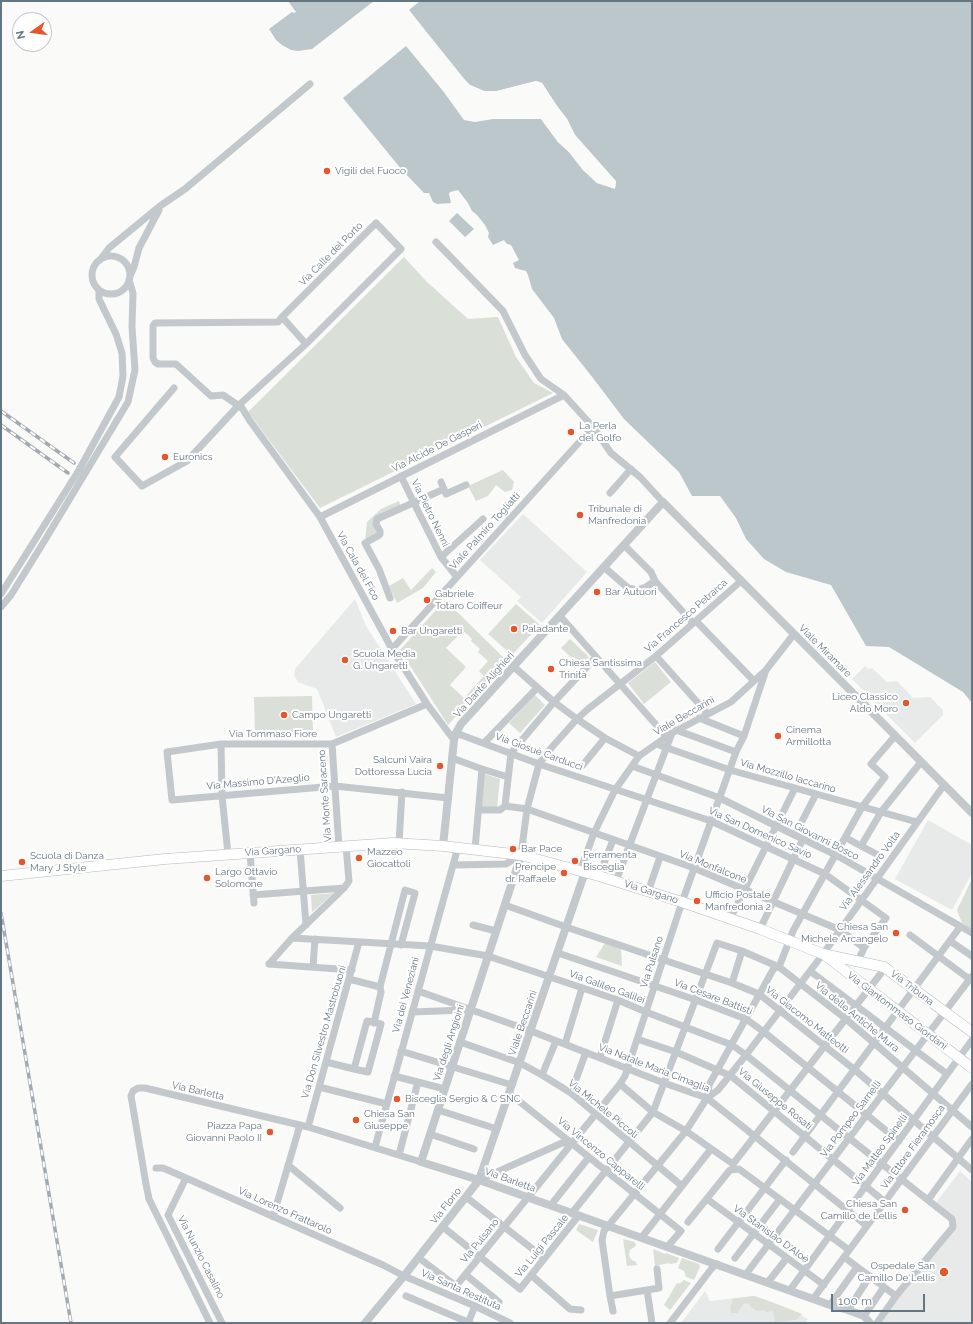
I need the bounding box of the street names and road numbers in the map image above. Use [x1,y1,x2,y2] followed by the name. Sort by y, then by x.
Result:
[297,220,365,288] street label: Via Calle del Porto
[390,419,484,475] street label: Via Alcide De Gasperi
[408,477,452,549] street label: Via Pietro Nenni
[447,490,523,572] street label: Viale Palmiro Togliatti
[334,529,382,603] street label: Via Cala del Fico
[642,577,730,655] street label: Via Francesco Petrarca
[796,622,854,680] street label: Viale Miramare
[451,650,517,720] street label: Via Dante Alighieri
[651,694,717,738] street label: Viale Beccarini
[229,728,317,740] street label: Via Tommaso Fiore
[494,731,584,773] street label: Via Giosuè Carducci
[316,749,334,843] street label: Via Monte Saraceno
[739,757,837,795] street label: Via Mozzillo Iaccarino
[206,772,310,792] street label: Via Massimo D'Azeglio
[759,803,861,863] street label: Via San Giovanni Bosco
[706,805,814,861] street label: Via San Domenico Savio
[837,829,903,913] street label: Via Alessandro Volta
[244,843,302,859] street label: Via Gargano
[677,848,749,886] street label: Via Monfalcone
[622,878,680,906] street label: Via Gargano
[638,935,666,989] street label: Via Pulsano
[390,956,422,1034] street label: Via dei Veneziani
[299,964,349,1100] street label: Via Don Silvestro Mastrobuoni
[567,968,647,1006] street label: Via Galileo Galilei
[888,968,936,1008] street label: Via Tribuna
[845,969,949,1053] street label: Via Giantommaso Giordani
[672,977,754,1017] street label: Via Cesare Battisti
[813,979,901,1055] street label: Via delle Antiche Mura
[763,984,851,1056] street label: Via Giacomo Matteotti
[506,989,540,1057] street label: Viale Beccarini
[431,1003,467,1083] street label: Via degli Angioini
[597,1041,711,1095] street label: Via Natale Maria Cimaglia
[736,1065,814,1133] street label: Via Giuseppe Rosati
[566,1077,640,1141] street label: Via Michele Piccoli
[818,1078,884,1160] street label: Via Pompeo Sarnelli
[171,1079,225,1103] street label: Via Barletta
[878,1103,948,1191] street label: Via Ettore Fieramosca
[850,1112,910,1188] street label: Via Matteo Spinelli
[555,1115,647,1193] street label: Via Vincenzo Capparelli
[483,1165,537,1195] street label: Via Barletta
[236,1185,334,1237] street label: Via Lorenzo Frattarolo
[428,1185,464,1227] street label: Via Florio
[731,1202,811,1266] street label: Via Stanislao D'Aloè
[513,1212,571,1280] street label: Via Luigi Pascale
[175,1214,227,1300] street label: Via Nunzio Casalino
[458,1216,502,1266] street label: Via Pulsano
[419,1267,503,1313] street label: Via Santa Restituta

